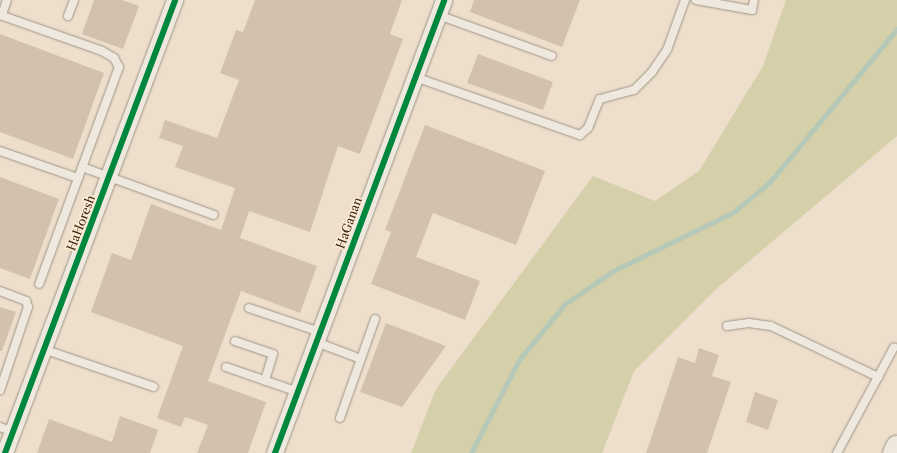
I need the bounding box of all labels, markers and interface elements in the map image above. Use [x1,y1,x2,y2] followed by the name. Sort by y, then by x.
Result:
[64,193,98,253] street label: HaHoresh
[333,195,365,251] street label: HaGanan

